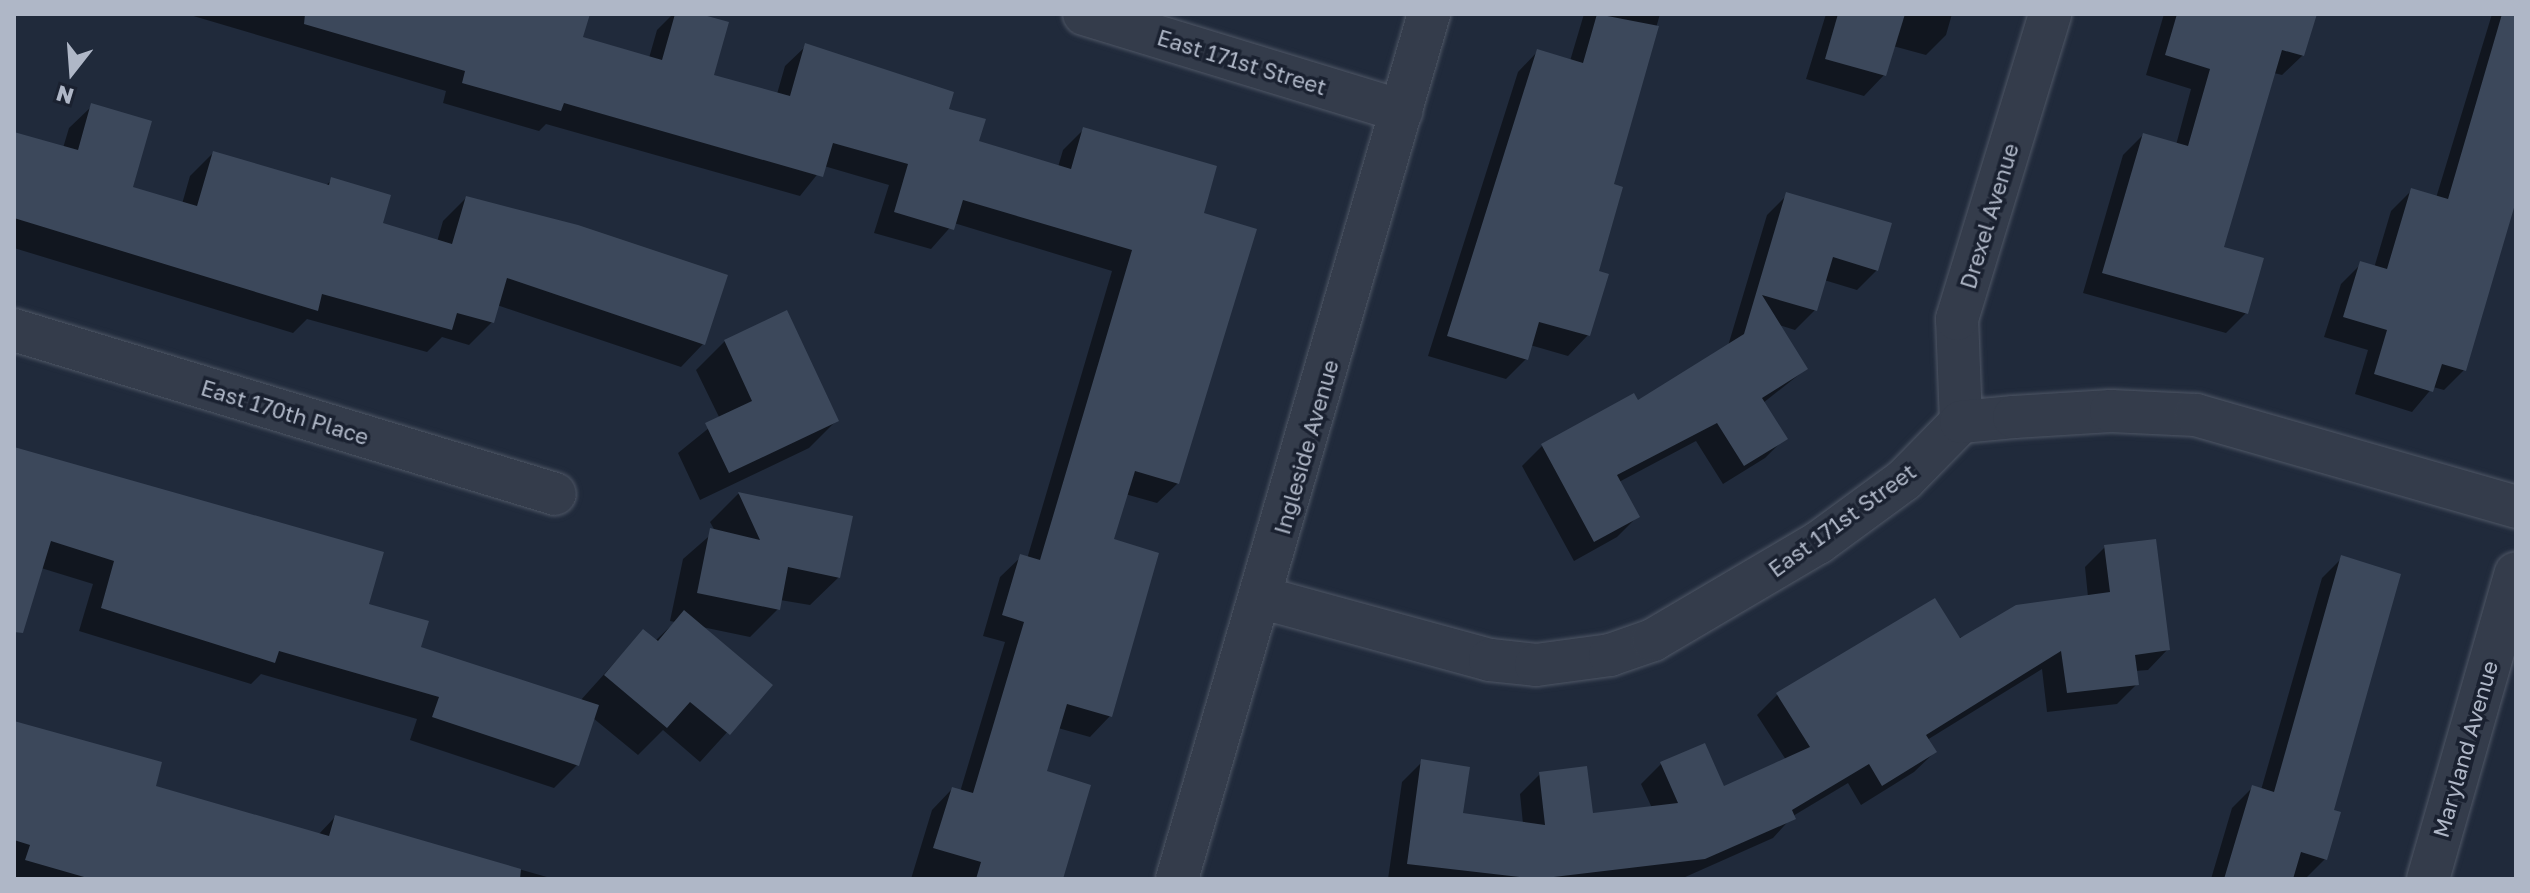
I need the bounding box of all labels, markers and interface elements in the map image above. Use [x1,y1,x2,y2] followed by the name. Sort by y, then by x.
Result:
[1154,24,1330,100] street label: East 171st Street
[32,32,112,112] north arrow
[53,80,77,111] text: N
[1954,140,2024,292] street label: Drexel Avenue
[1268,357,1344,537] street label: Ingleside Avenue
[198,374,372,450] street label: East 170th Place
[1763,458,1921,582] street label: East 171st Street
[2427,658,2503,840] street label: Maryland Avenue

